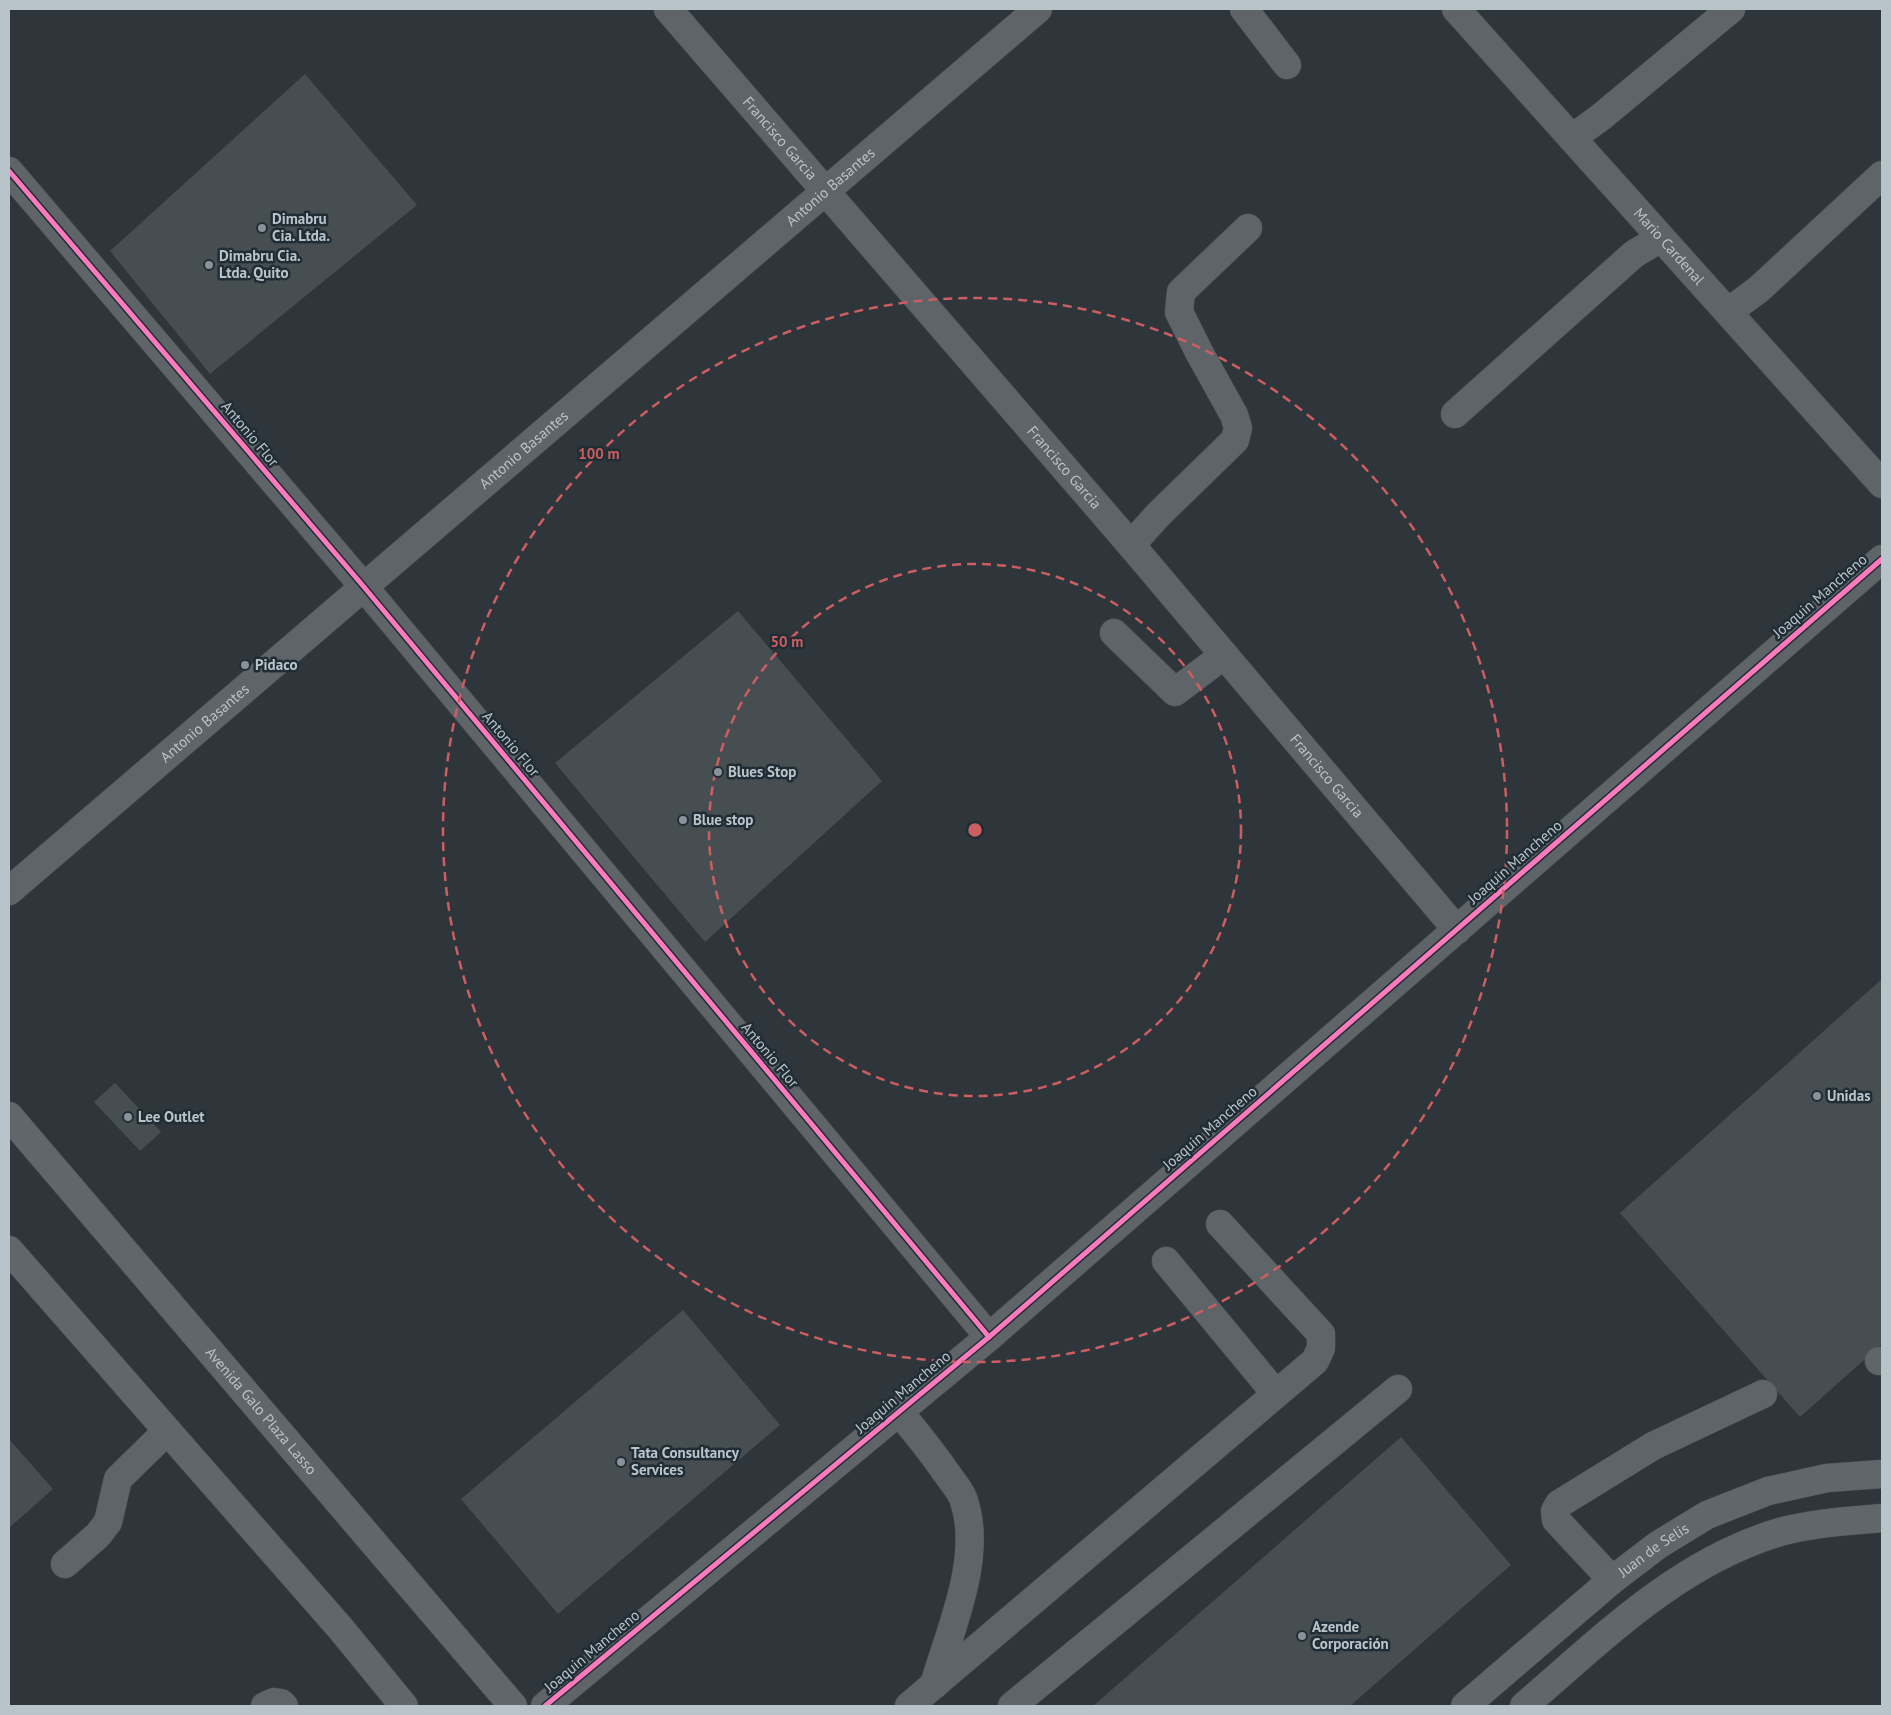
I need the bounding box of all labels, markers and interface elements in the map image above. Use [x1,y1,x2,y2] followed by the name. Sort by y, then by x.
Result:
[739,92,821,184] street label: Francisco Garcia
[782,143,879,230] street label: Antonio Basantes
[1630,204,1709,289] street label: Mario Cardenal
[272,209,330,245] place label: Dimabru Cia. Ltda.
[256,222,268,234] marker: Dimabru Cia. Ltda.
[219,246,301,282] place label: Dimabru Cia. Ltda. Quito
[203,259,215,271] marker: Dimabru Cia. Ltda. Quito
[218,397,283,470] street label: Antonio Flor
[475,406,572,493] street label: Antonio Basantes
[1023,422,1106,513] street label: Francisco Garcia
[578,444,620,463] text: 100 m
[1768,550,1871,642] street label: Joaquin Mancheno
[771,632,803,651] text: 50 m
[255,655,297,674] place label: Pidaco
[239,659,251,671] marker: Pidaco
[156,679,253,766] street label: Antonio Basantes
[479,707,544,780] street label: Antonio Flor
[1286,730,1368,822] street label: Francisco Garcia
[728,762,796,781] place label: Blues Stop
[712,766,724,778] marker: Blues Stop
[693,810,753,829] place label: Blue stop
[677,814,689,826] marker: Blue stop
[1463,816,1566,908] street label: Joaquin Mancheno
[966,821,984,839] centre of rings
[738,1018,803,1091] street label: Antonio Flor
[1158,1082,1261,1174] street label: Joaquin Mancheno
[1827,1086,1870,1105] place label: Unidas
[1811,1090,1823,1102] marker: Unidas
[138,1107,205,1126] place label: Lee Outlet
[122,1111,134,1123] marker: Lee Outlet
[202,1343,321,1478] street label: Avenida Galo Plaza Lasso
[850,1346,954,1438] street label: Joaquin Mancheno
[631,1443,740,1479] place label: Tata Consultancy Services
[615,1456,627,1468] marker: Tata Consultancy Services
[1613,1518,1692,1582] street label: Juan de Selis
[539,1605,643,1697] street label: Joaquin Mancheno
[1312,1617,1389,1653] place label: Azende Corporación
[1296,1630,1308,1642] marker: Azende Corporación

